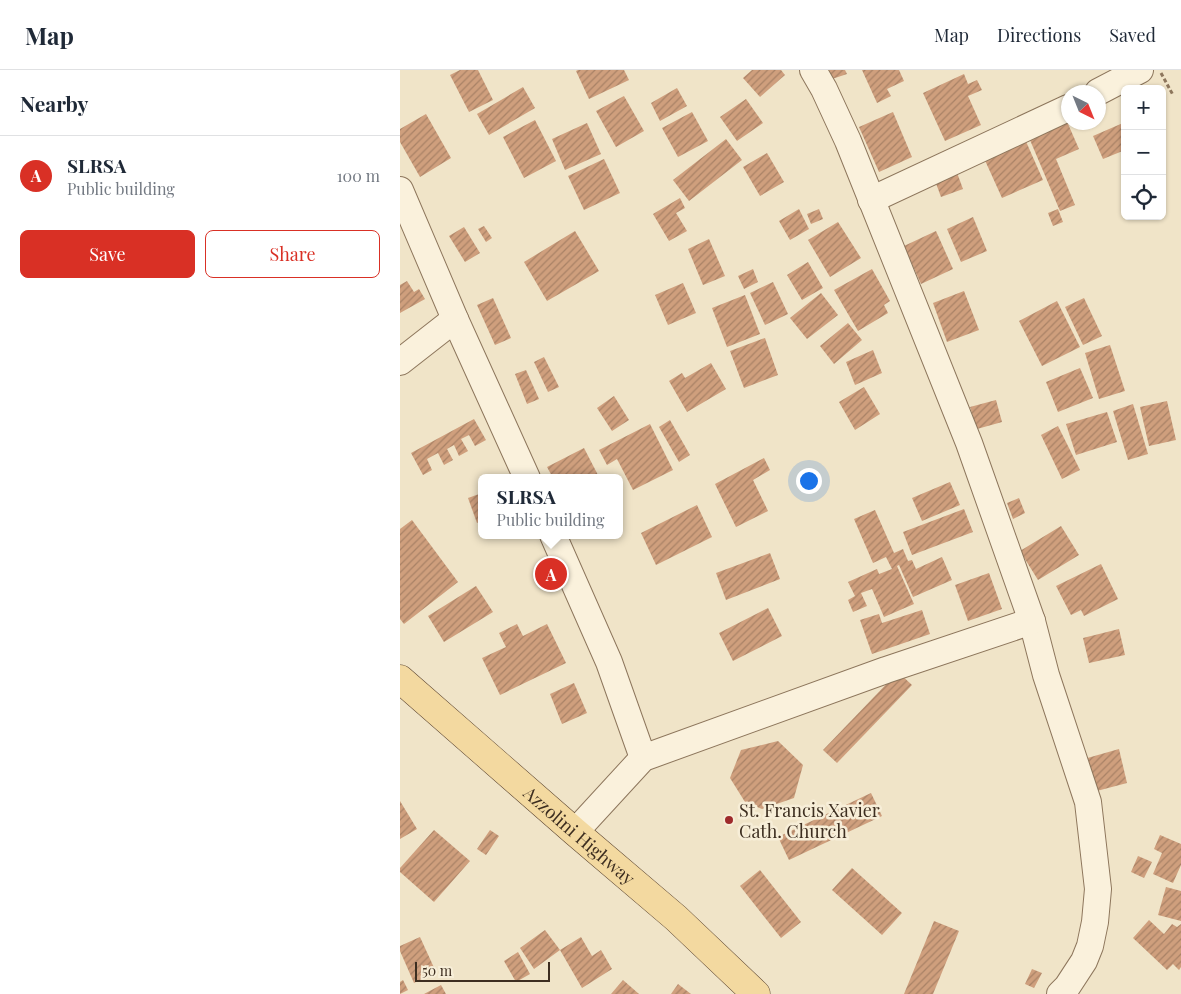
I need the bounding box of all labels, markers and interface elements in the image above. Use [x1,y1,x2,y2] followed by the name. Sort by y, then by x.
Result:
[25,19,74,51] text: Map
[934,23,969,47] text: Map
[997,23,1081,47] text: Directions
[1109,23,1156,47] text: Saved
[1061,85,1106,130] north arrow
[1121,85,1166,220] map controls
[1121,85,1166,130] button: +
[20,89,89,117] text: Nearby
[1121,130,1166,175] button: −
[67,152,126,178] text: SLRSA
[31,165,41,186] text: A
[337,165,380,186] text: 100 m
[1121,175,1166,220] button: locate
[67,178,175,199] text: Public building
[20,230,195,278] button: Save
[205,230,380,278] button: Share
[796,468,822,494] your location
[478,474,623,539] popup
[497,483,556,509] text: SLRSA
[497,509,604,530] text: Public building
[535,555,567,593] pin: A
[518,780,640,890] street label: Azzolini Highway
[739,798,880,843] place label: St. Francis Xavier Cath. Church
[723,814,735,826] marker: St. Francis Xavier Cath. Church
[415,959,550,982] scale bar
[422,961,452,980] text: 50 m

